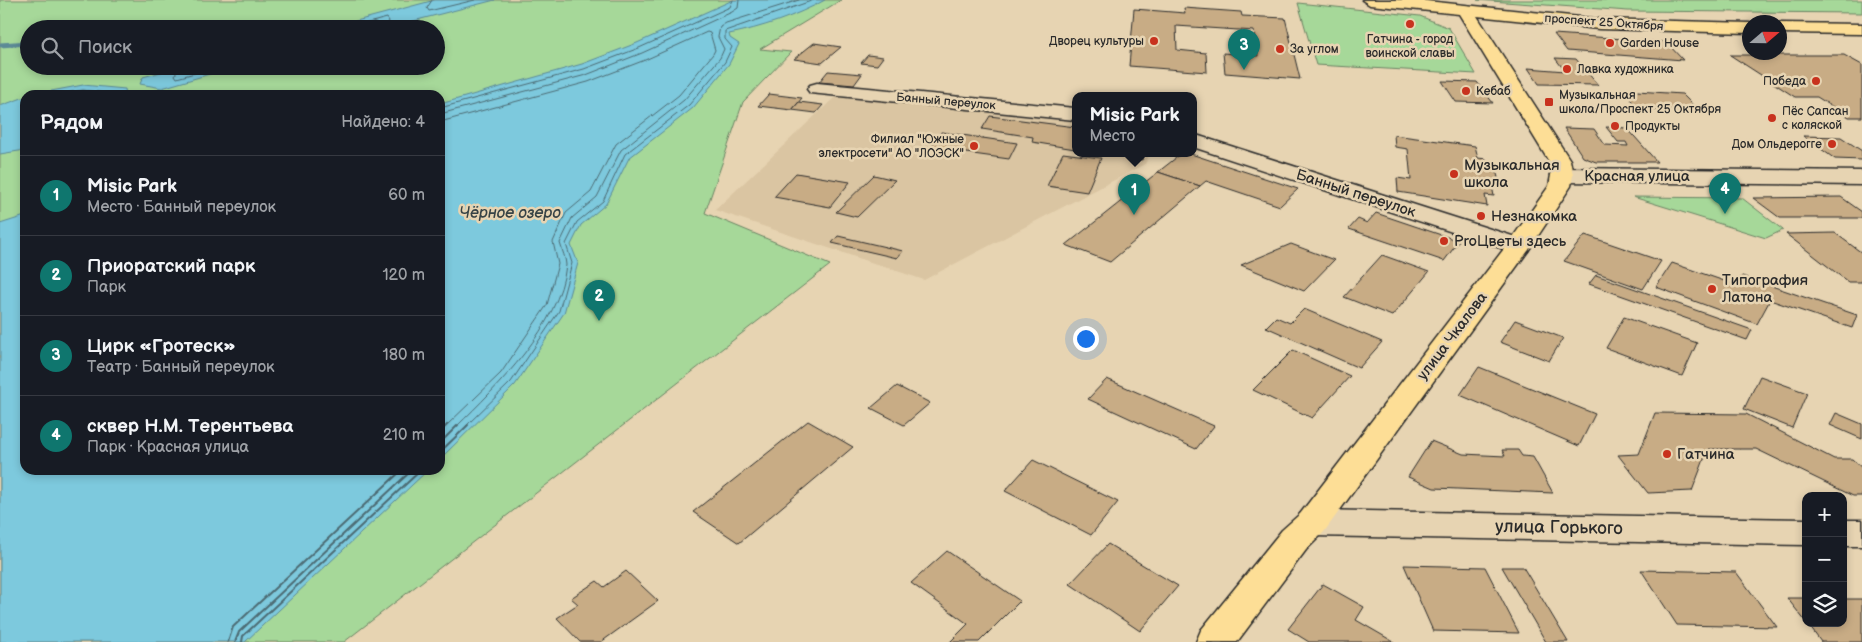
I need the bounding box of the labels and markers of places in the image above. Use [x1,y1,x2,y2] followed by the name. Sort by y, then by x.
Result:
[1404,18,1416,30] marker: Гатчина - город воинской славы
[1228,29,1260,70] pin: 3
[1365,32,1455,61] place label: Гатчина - город воинской славы
[1049,34,1144,49] place label: Дворец культуры
[1148,35,1160,47] marker: Дворец культуры
[1620,36,1699,51] place label: Garden House
[1604,37,1616,49] marker: Garden House
[1290,42,1339,57] place label: За углом
[1274,43,1286,55] marker: За углом
[1576,62,1674,77] place label: Лавка художника
[1561,63,1573,75] marker: Лавка художника
[1763,74,1806,89] place label: Победа
[1810,75,1822,87] marker: Победа
[1476,84,1511,99] place label: Кебаб
[1460,85,1472,97] marker: Кебаб
[1559,88,1721,117] place label: Музыкальная школа/Проспект 25 Октября
[1543,96,1555,108] marker: Музыкальная школа/Проспект 25 Октября
[1782,104,1849,133] place label: Пёс Сапсан с коляской
[1766,112,1778,124] marker: Пёс Сапсан с коляской
[1625,119,1680,134] place label: Продукты
[1609,120,1621,132] marker: Продукты
[819,132,964,161] place label: Филиал "Южные электросети" АО "ЛОЭСК"
[1732,137,1822,152] place label: Дом Ольдерогге
[1826,138,1838,150] marker: Дом Ольдерогге
[968,140,980,152] marker: Филиал "Южные электросети" АО "ЛОЭСК"
[1464,156,1560,192] place label: Музыкальная школа
[1448,168,1460,180] marker: Музыкальная школа
[1709,173,1741,214] pin: 4
[1118,174,1150,215] pin: 1
[1491,207,1577,226] place label: Незнакомка
[1475,210,1487,222] marker: Незнакомка
[1454,232,1567,251] place label: ProЦветы здесь
[1438,235,1450,247] marker: ProЦветы здесь
[1721,271,1808,307] place label: Типография Латона
[583,280,615,321] pin: 2
[1706,283,1718,295] marker: Типография Латона
[1677,445,1735,464] place label: Гатчина
[1661,448,1673,460] marker: Гатчина

